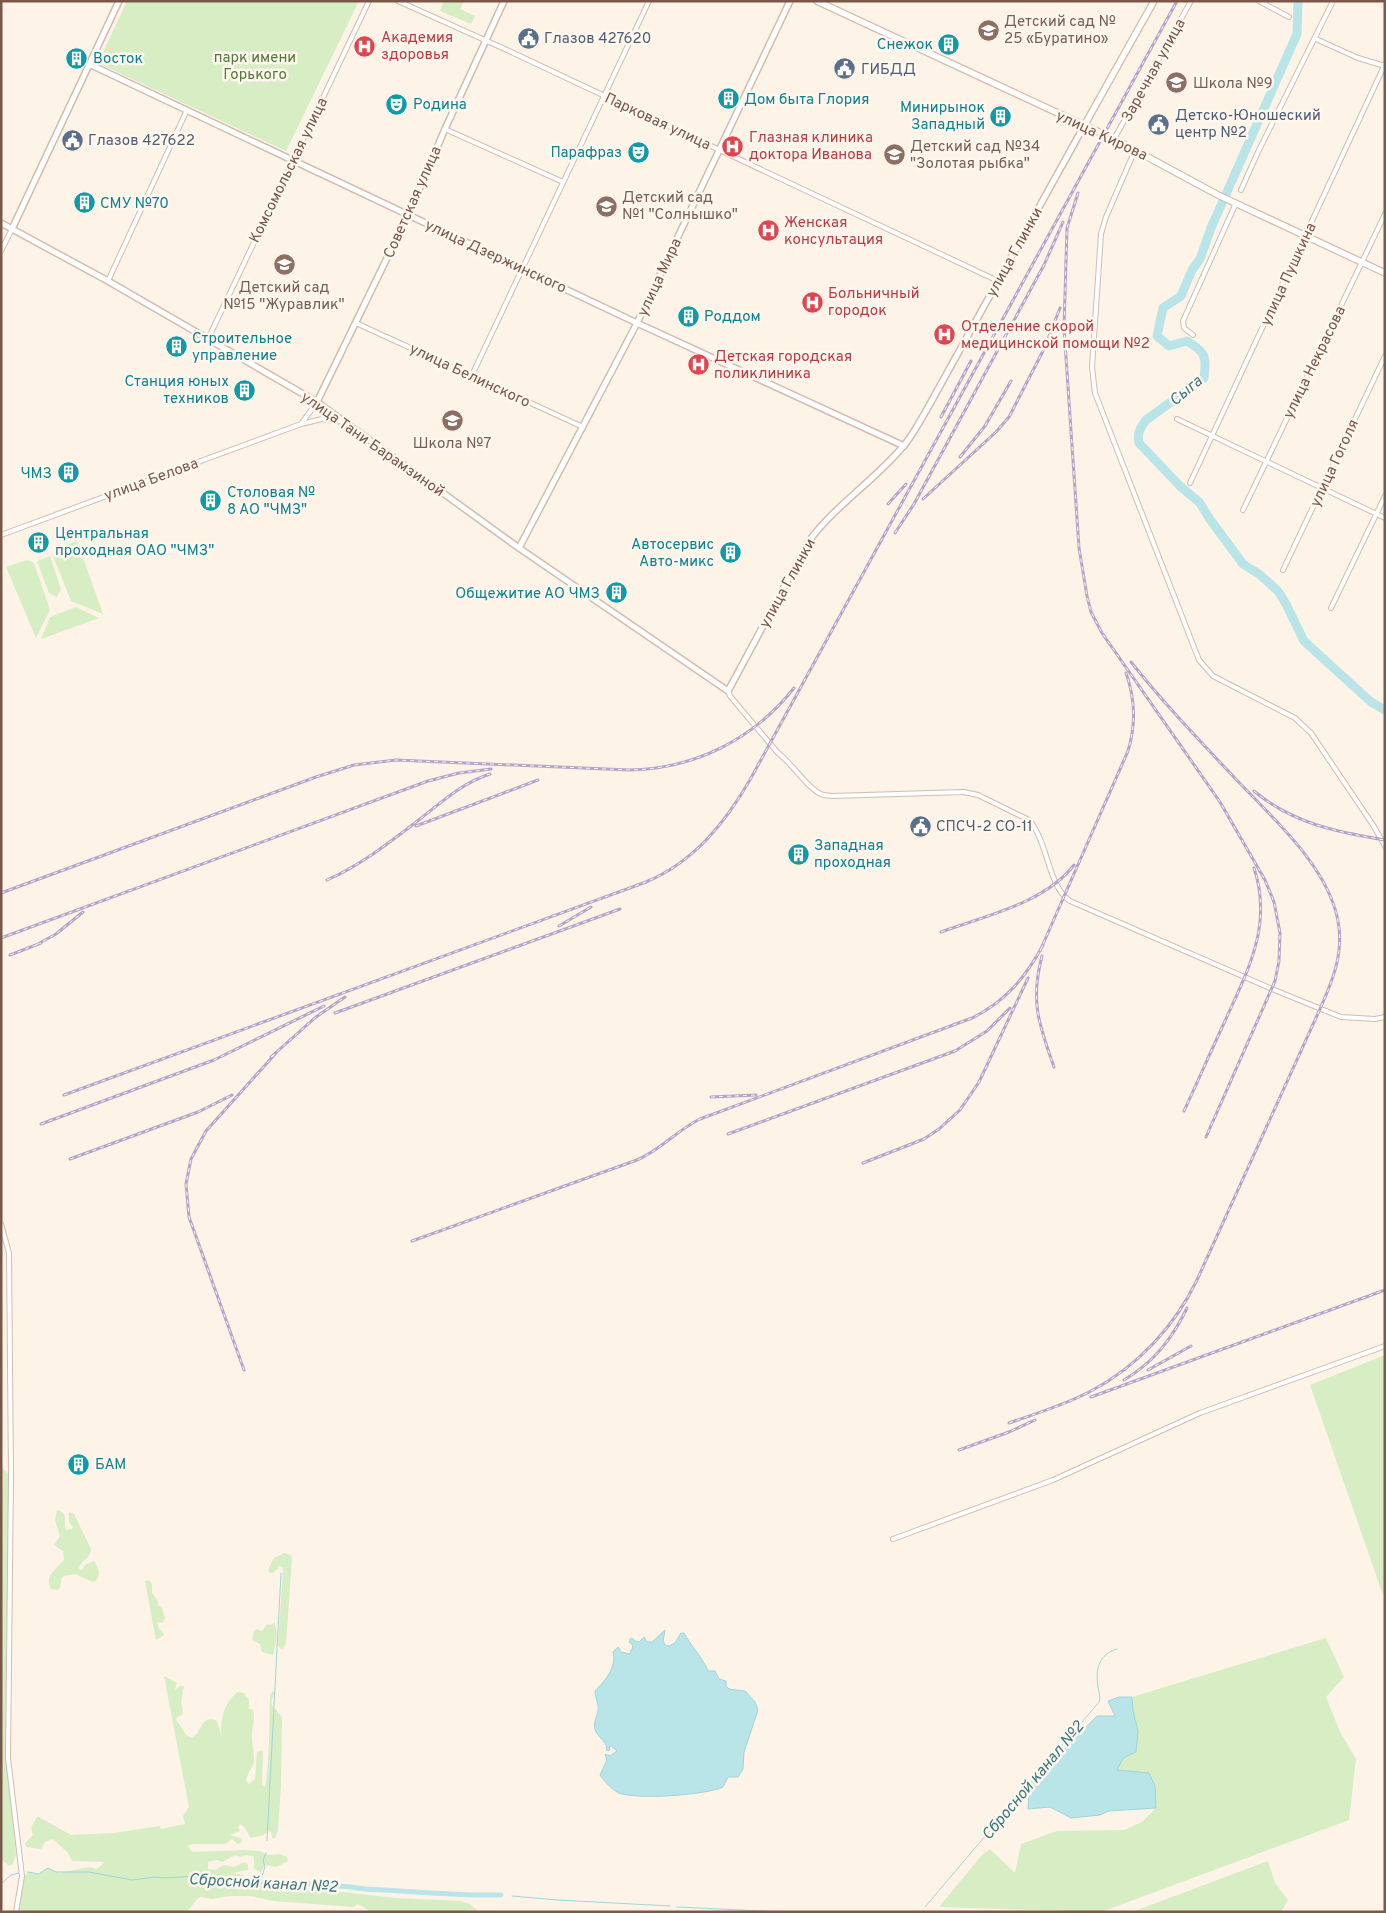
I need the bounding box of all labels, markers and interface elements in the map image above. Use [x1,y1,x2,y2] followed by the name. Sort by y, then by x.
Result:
[1004,13,1116,49] place label: Детский сад № 25 «Буратино»
[1118,16,1190,126] street label: Заречная улица
[976,18,1000,42] school or university icon: Детский сад № 25 «Буратино»
[516,26,540,50] public building icon: Глазов 427620
[381,29,453,65] place label: Академия здоровья
[544,30,651,49] place label: Глазов 427620
[937,32,961,56] building icon: Снежок
[353,34,377,58] hospital icon: Академия здоровья
[877,36,933,55] place label: Снежок
[65,46,89,70] building icon: Восток
[214,49,296,85] park label: парк имени Горького
[93,50,143,69] place label: Восток
[833,57,857,81] public building icon: ГИБДД
[861,61,916,80] place label: ГИБДД
[1165,71,1189,95] school or university icon: Школа №9
[1193,75,1273,94] place label: Школа №9
[716,87,740,111] building icon: Дом быта Глория
[601,89,713,155] street label: Парковая улица
[744,91,869,110] place label: Дом быта Глория
[385,92,409,116] theatre icon: Родина
[246,95,333,246] street label: Комсомольская улица
[413,96,467,115] place label: Родина
[900,99,985,135] place label: Минирынок Западный
[989,104,1013,128] building icon: Минирынок Западный
[1053,107,1150,166] street label: улица Кирова
[1175,107,1321,143] place label: Детско-Юношеский центр №2
[1147,112,1171,136] public building icon: Детско-Юношеский центр №2
[60,128,84,152] public building icon: Глазов 427622
[749,129,873,165] place label: Глазная клиника доктора Иванова
[88,132,195,151] place label: Глазов 427622
[721,134,745,158] hospital icon: Глазная клиника доктора Иванова
[910,138,1040,174] place label: Детский сад №34 "Золотая рыбка"
[626,140,650,164] theatre icon: Парафраз
[882,143,906,167] school or university icon: Детский сад №34 "Золотая рыбка"
[380,144,447,262] street label: Советская улица
[551,144,622,163] place label: Парафраз
[622,189,738,225] place label: Детский сад №1 "Солнышко"
[72,191,96,215] building icon: СМУ №70
[594,194,618,218] school or university icon: Детский сад №1 "Солнышко"
[100,195,169,214] place label: СМУ №70
[983,204,1048,301] street label: улица Глинки
[784,214,883,250] place label: Женская консультация
[422,216,569,299] street label: улица Дзержинского
[756,219,780,243] hospital icon: Женская консультация
[1257,220,1322,329] street label: улица Пушкина
[634,236,687,320] street label: улица Мира
[272,252,296,276] school or university icon: Детский сад №15 "Журавлик"
[223,279,345,315] place label: Детский сад №15 "Журавлик"
[828,285,920,321] place label: Больничный городок
[800,290,824,314] hospital icon: Больничный городок
[1280,303,1351,422] street label: улица Некрасова
[676,304,700,328] building icon: Роддом
[704,308,761,327] place label: Роддом
[961,318,1150,354] place label: Отделение скорой медицинской помощи №2
[933,323,957,347] hospital icon: Отделение скорой медицинской помощи №2
[192,330,292,366] place label: Строительное управление
[164,335,188,359] building icon: Строительное управление
[406,340,533,413] street label: улица Белинского
[714,348,852,384] place label: Детская городская поликлиника
[686,353,710,377] hospital icon: Детская городская поликлиника
[1166,372,1207,411] water label: Сыга
[125,373,229,409] place label: Станция юных техников
[233,378,257,402] building icon: Станция юных техников
[297,388,448,502] street label: улица Тани Барамзиной
[440,408,464,432] school or university icon: Школа №7
[1307,417,1364,511] street label: улица Гоголя
[413,435,491,454] place label: Школа №7
[102,455,201,506] street label: улица Белова
[56,461,80,485] building icon: ЧМЗ
[20,465,52,484] place label: ЧМЗ
[227,484,315,520] place label: Столовая № 8 АО "ЧМЗ"
[199,489,223,513] building icon: Столовая № 8 АО "ЧМЗ"
[55,525,214,561] place label: Центральная проходная ОАО "ЧМЗ"
[27,530,51,554] building icon: Центральная проходная ОАО "ЧМЗ"
[756,535,821,632] street label: улица Глинки
[631,536,714,572] place label: Автосервис Авто-микс
[718,541,742,565] building icon: Автосервис Авто-микс
[604,581,628,605] building icon: Общежитие АО ЧМЗ
[455,585,600,604] place label: Общежитие АО ЧМЗ
[908,814,932,838] public building icon: СПСЧ-2 СО-11
[936,818,1033,837] place label: СПСЧ-2 СО-11
[814,837,891,873] place label: Западная проходная
[786,842,810,866] building icon: Западная проходная
[67,1452,91,1476] building icon: БАМ
[95,1456,126,1475] place label: БАМ
[978,1717,1090,1845] water label: Сбросной канал №2
[188,1870,339,1898] water label: Сбросной канал №2

